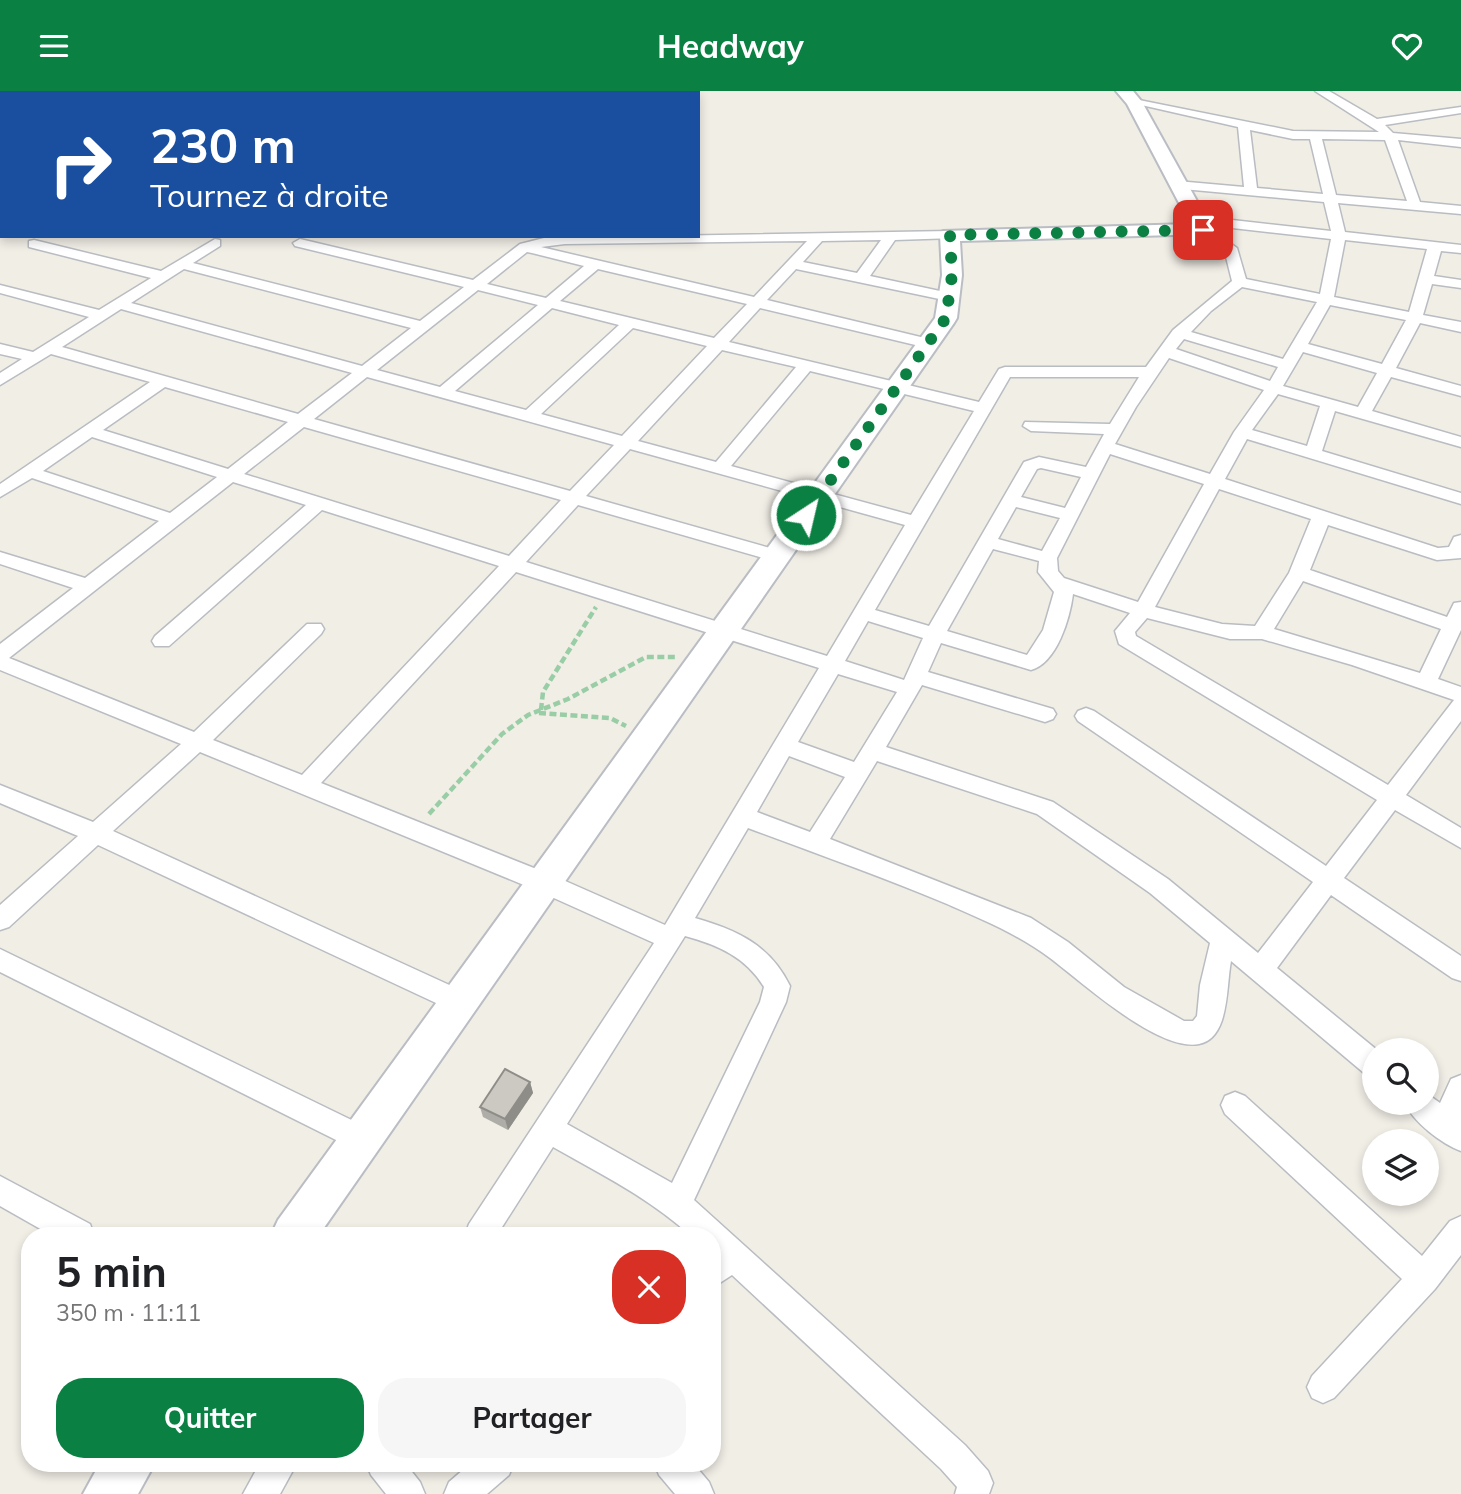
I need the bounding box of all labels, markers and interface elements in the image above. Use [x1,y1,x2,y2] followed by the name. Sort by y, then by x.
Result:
[657,26,804,66] text: Headway
[35,27,73,65] icon: menu
[1388,27,1426,65] icon: heart
[150,114,296,175] text: 230 m
[35,119,126,210] icon: right
[150,175,389,215] text: Tournez à droite
[1173,200,1233,260] pin
[1184,211,1222,249] icon: arrive
[769,478,843,552] position arrow
[1362,1038,1439,1206] map controls
[1362,1038,1439,1115] button: search
[1362,1129,1439,1206] button: layers
[56,1245,167,1298] text: 5 min
[612,1250,686,1324] button: close
[56,1298,201,1327] text: 350 m · 11:11
[56,1378,364,1458] button: Quitter
[378,1378,686,1458] button: Partager

